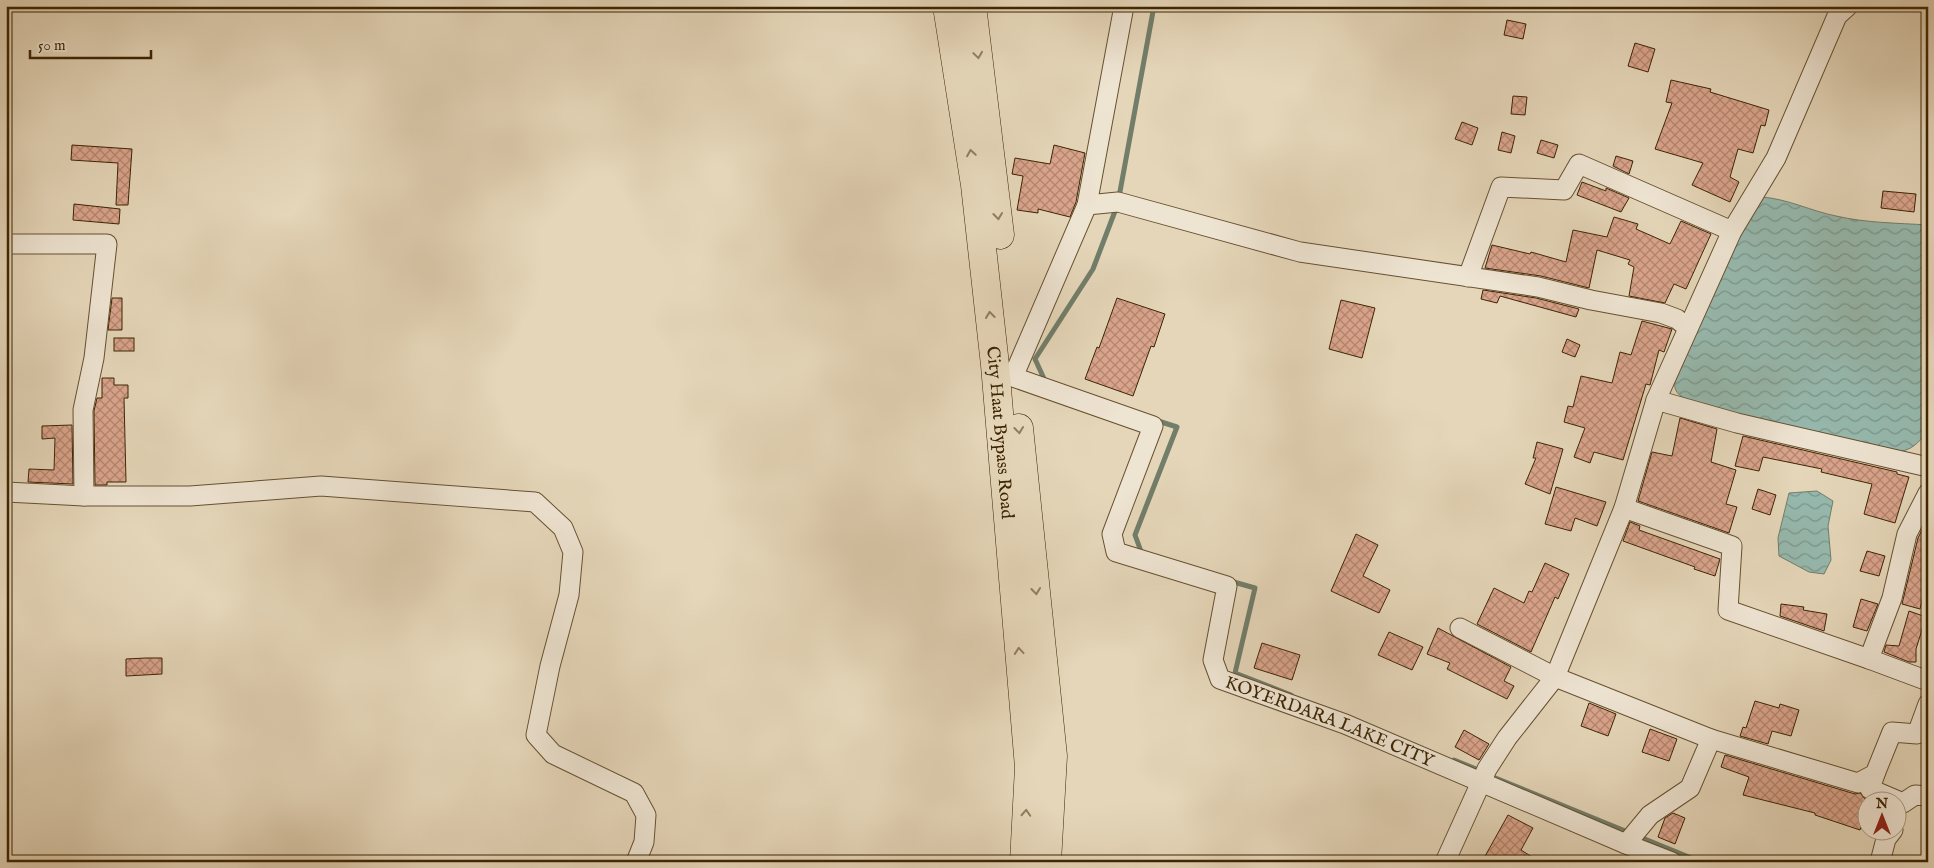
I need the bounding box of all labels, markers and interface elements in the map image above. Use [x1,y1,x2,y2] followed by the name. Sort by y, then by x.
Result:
[30,28,151,60] scale bar
[38,36,66,55] text: 50 m
[972,51,983,59] one-way arrow
[966,149,976,158] one-way arrow
[992,212,1003,220] one-way arrow
[985,310,996,318] one-way arrow
[980,345,1018,520] street label: City Haat Bypass Road
[1013,426,1024,434] one-way arrow
[1030,588,1041,596] one-way arrow
[1014,647,1025,655] one-way arrow
[1222,672,1438,774] street label: KOYERDARA LAKE CITY
[1856,790,1906,840] north arrow
[1875,795,1888,813] text: N
[1021,809,1032,817] one-way arrow

